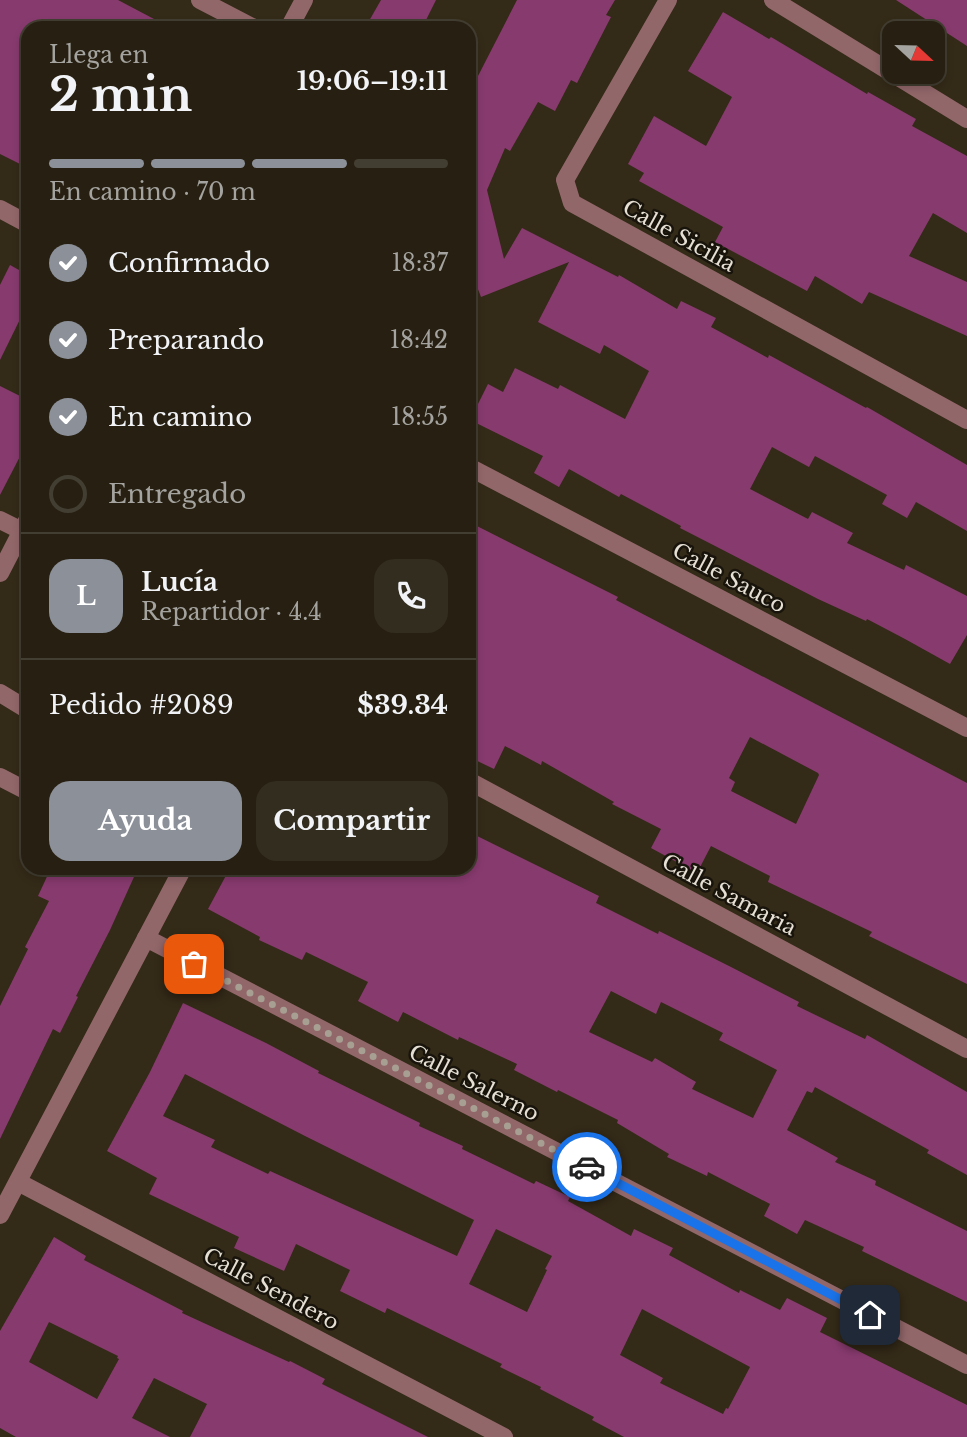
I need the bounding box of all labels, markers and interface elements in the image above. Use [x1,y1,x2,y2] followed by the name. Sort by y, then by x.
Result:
[882,21,945,84] north arrow
[882,21,945,84] map controls
[49,41,148,69] text: Llega en
[297,65,448,97] text: 19:06–19:11
[49,66,192,123] text: 2 min
[49,178,256,206] text: En camino · 70 m
[618,194,740,278] street label: Calle Sicilia
[49,244,87,282] icon: check
[108,247,270,279] text: Confirmado
[392,249,448,277] text: 18:37
[49,321,87,359] icon: check
[108,324,264,356] text: Preparando
[390,326,448,354] text: 18:42
[49,398,87,436] icon: check
[108,401,252,433] text: En camino
[391,403,448,431] text: 18:55
[108,478,246,510] text: Entregado
[668,537,790,619] street label: Calle Sauco
[374,559,448,633] button: phone
[141,566,218,598] text: Lucía
[76,580,96,612] text: L
[141,598,322,626] text: Repartidor · 4.4
[49,689,234,721] text: Pedido #2089
[357,689,448,721] text: $39.34
[49,781,242,861] button: Ayuda
[256,781,448,861] button: Compartir
[657,849,801,941] street label: Calle Samaria
[164,934,224,994] pin
[175,945,213,983] icon: bag
[405,1039,543,1127] street label: Calle Salerno
[552,1132,622,1202] courier
[568,1148,606,1186] icon: car
[199,1242,343,1336] street label: Calle Sendero
[840,1285,900,1345] pin
[851,1296,889,1334] icon: home

